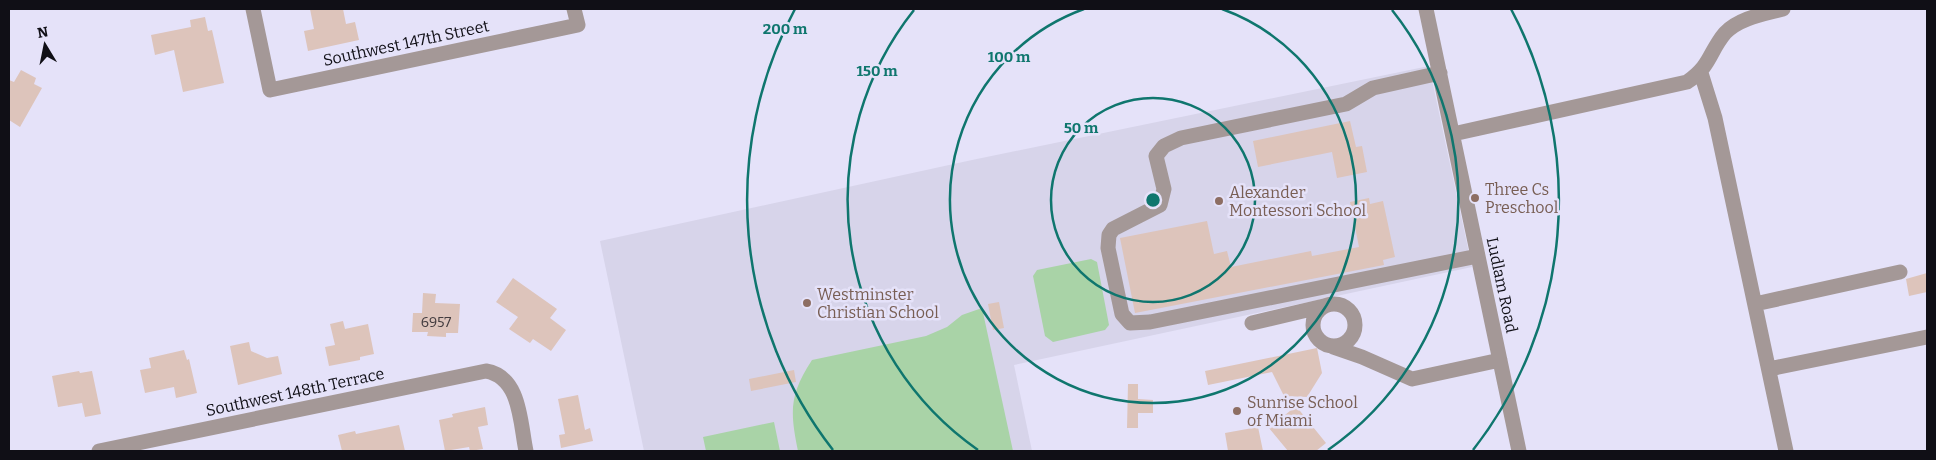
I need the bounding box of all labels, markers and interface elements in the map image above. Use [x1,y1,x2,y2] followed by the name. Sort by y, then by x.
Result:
[321,16,491,70] street label: Southwest 147th Street
[20,20,70,70] north arrow
[763,20,808,38] text: 200 m
[36,23,50,42] text: N
[988,48,1031,66] text: 100 m
[856,62,898,80] text: 150 m
[1064,119,1099,137] text: 50 m
[1485,180,1559,217] place label: Three Cs Preschool
[1229,183,1367,220] place label: Alexander Montessori School
[1144,191,1162,209] centre of rings
[1469,192,1481,204] marker: Three Cs Preschool
[1213,195,1225,207] marker: Alexander Montessori School
[1483,235,1522,335] street label: Ludlam Road
[817,285,939,322] place label: Westminster Christian School
[801,297,813,309] marker: Westminster Christian School
[421,314,451,331] house number: 6957
[204,364,386,420] street label: Southwest 148th Terrace
[1247,393,1358,430] place label: Sunrise School of Miami
[1231,405,1243,417] marker: Sunrise School of Miami

